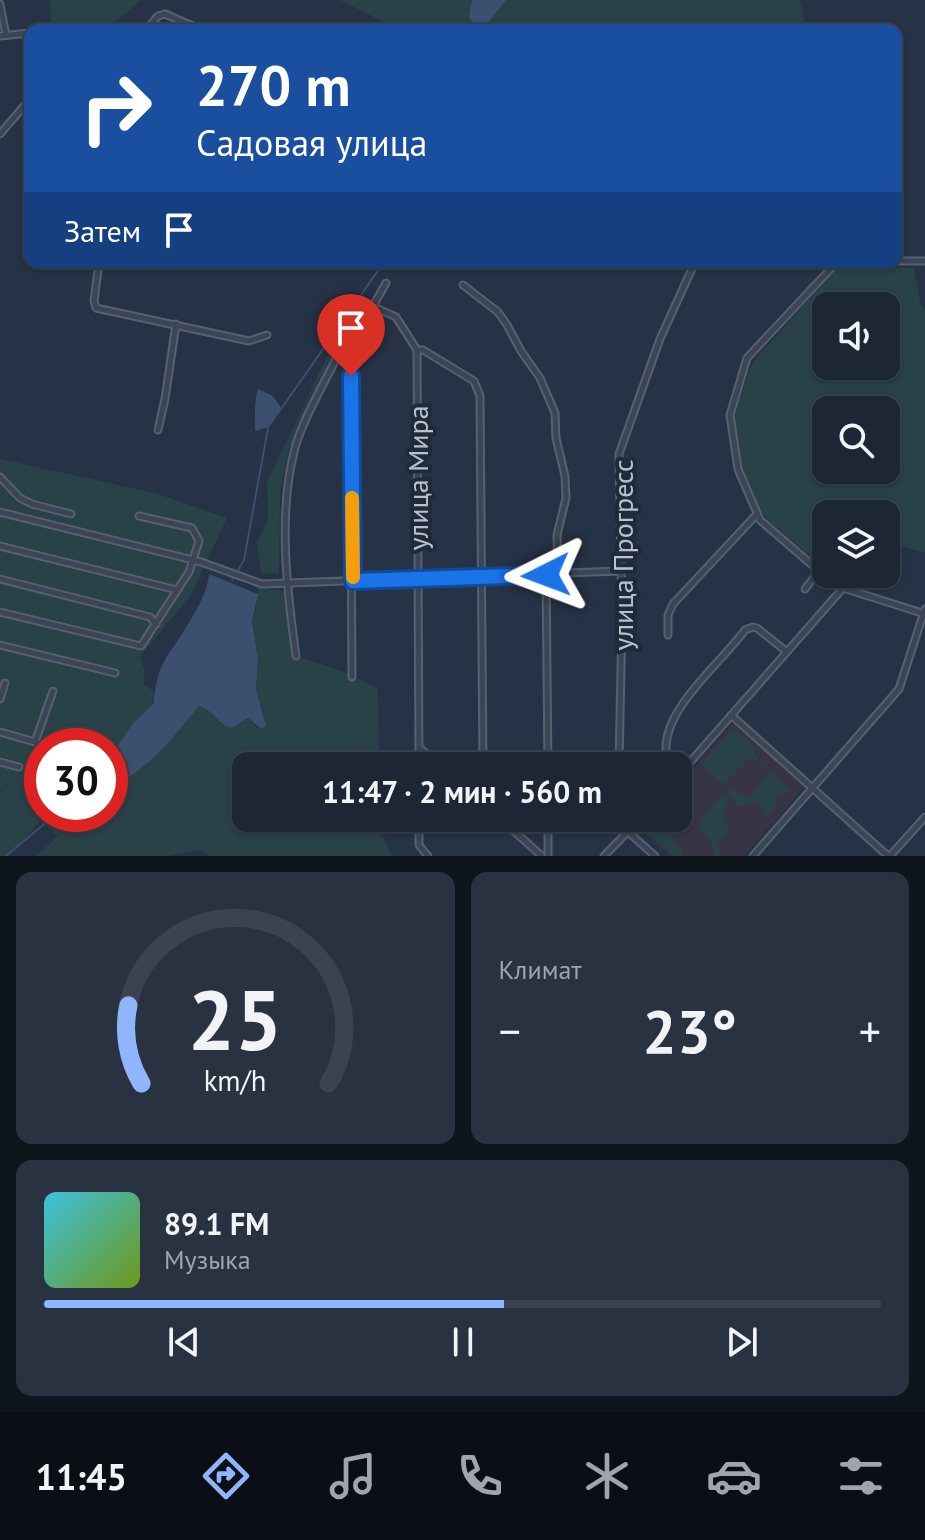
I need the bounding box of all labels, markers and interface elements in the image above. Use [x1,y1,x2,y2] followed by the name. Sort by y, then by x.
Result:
[196,49,351,121] text: 270 m
[64,56,168,160] icon: right
[196,119,427,166] text: Садовая улица
[157,208,201,252] icon: arrive
[64,211,141,250] text: Затем
[812,292,900,588] map controls
[812,292,900,380] button: sound
[317,294,385,376] pin
[329,306,373,350] icon: arrive
[812,396,900,484] button: search
[399,405,436,551] street label: улица Мира
[604,459,641,651] street label: улица Прогресс
[812,500,900,588] button: layers
[504,533,588,617] position arrow
[24,728,128,832] speed limit sign: 30
[322,772,602,811] text: 11:47 · 2 мин · 560 m
[499,953,582,986] text: Климат
[188,965,282,1073] text: 25
[643,992,737,1070] text: 23°
[499,1002,521,1059] text: −
[859,1002,881,1059] text: +
[204,1062,267,1099] text: km/h
[164,1204,269,1243] text: 89.1 FM
[164,1243,251,1276] text: Музыка
[162,1320,206,1364] icon: previous
[441,1320,485,1364] icon: pause
[720,1320,764,1364] icon: next
[198,1448,254,1504] icon: directions
[325,1448,381,1504] icon: music
[452,1448,508,1504] icon: phone
[579,1448,635,1504] icon: climate
[706,1448,762,1504] icon: car
[833,1448,889,1504] icon: filters
[36,1453,127,1500] text: 11:45

